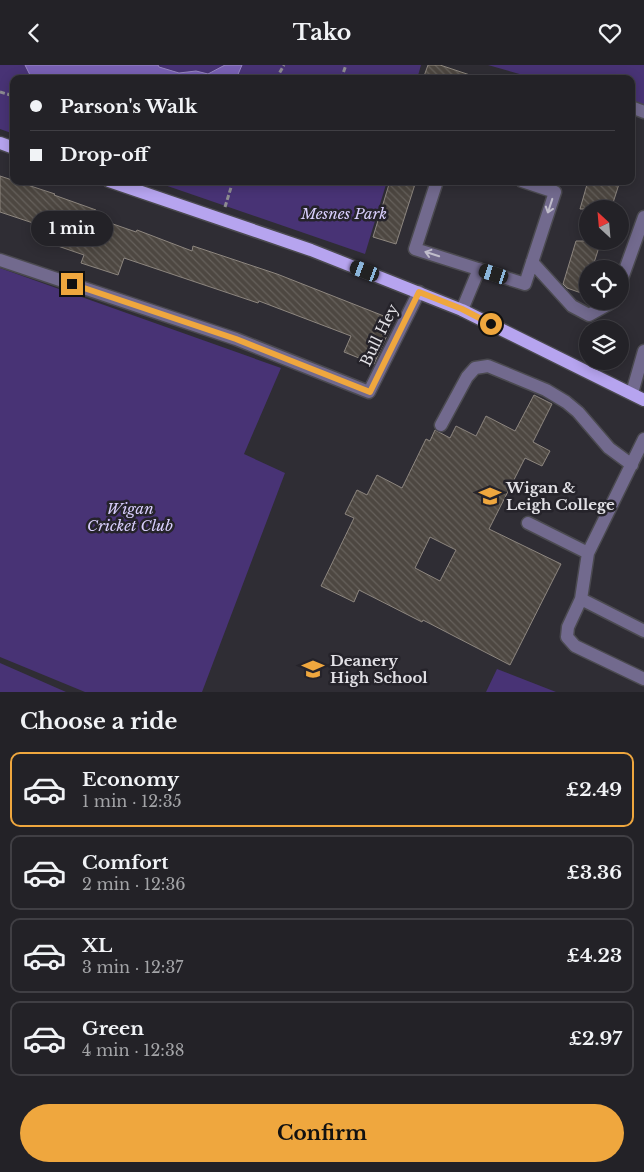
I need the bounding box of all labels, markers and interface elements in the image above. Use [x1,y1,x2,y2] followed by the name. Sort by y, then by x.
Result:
[20,19,48,47] icon: back
[293,19,351,46] text: Tako
[596,19,624,47] icon: heart
[60,95,197,118] text: Parson's Walk
[60,143,149,166] text: Drop-off
[545,197,554,213] one-way arrow
[579,200,629,250] north arrow
[579,200,629,370] map controls
[300,204,387,223] park label: Mesnes Park
[31,211,113,247] callout: 1 min
[49,218,95,238] text: 1 min
[424,249,440,259] one-way arrow
[348,259,381,283] car
[579,260,629,310] button: locate
[477,262,510,286] car
[61,273,83,295] route end
[356,300,402,369] street label: Bull Hey
[480,313,502,335] route start
[579,320,629,370] button: layers
[505,478,615,514] place label: Wigan & Leigh College
[477,483,503,509] school or university icon: Wigan & Leigh College
[87,499,173,535] park label: Wigan Cricket Club
[330,651,428,687] place label: Deanery High School
[300,656,326,682] school or university icon: Deanery High School
[20,708,177,735] text: Choose a ride
[22,767,67,812] icon: car
[82,768,179,791] text: Economy
[566,778,622,801] text: £2.49
[82,791,182,811] text: 1 min · 12:35
[22,850,67,895] icon: car
[82,851,169,874] text: Comfort
[567,861,622,884] text: £3.36
[82,874,186,894] text: 2 min · 12:36
[22,933,67,978] icon: car
[82,934,112,957] text: XL
[567,944,622,967] text: £4.23
[82,957,183,977] text: 3 min · 12:37
[22,1016,67,1061] icon: car
[82,1017,144,1040] text: Green
[569,1027,622,1050] text: £2.97
[82,1040,184,1060] text: 4 min · 12:38
[20,1104,624,1162] button: Confirm

